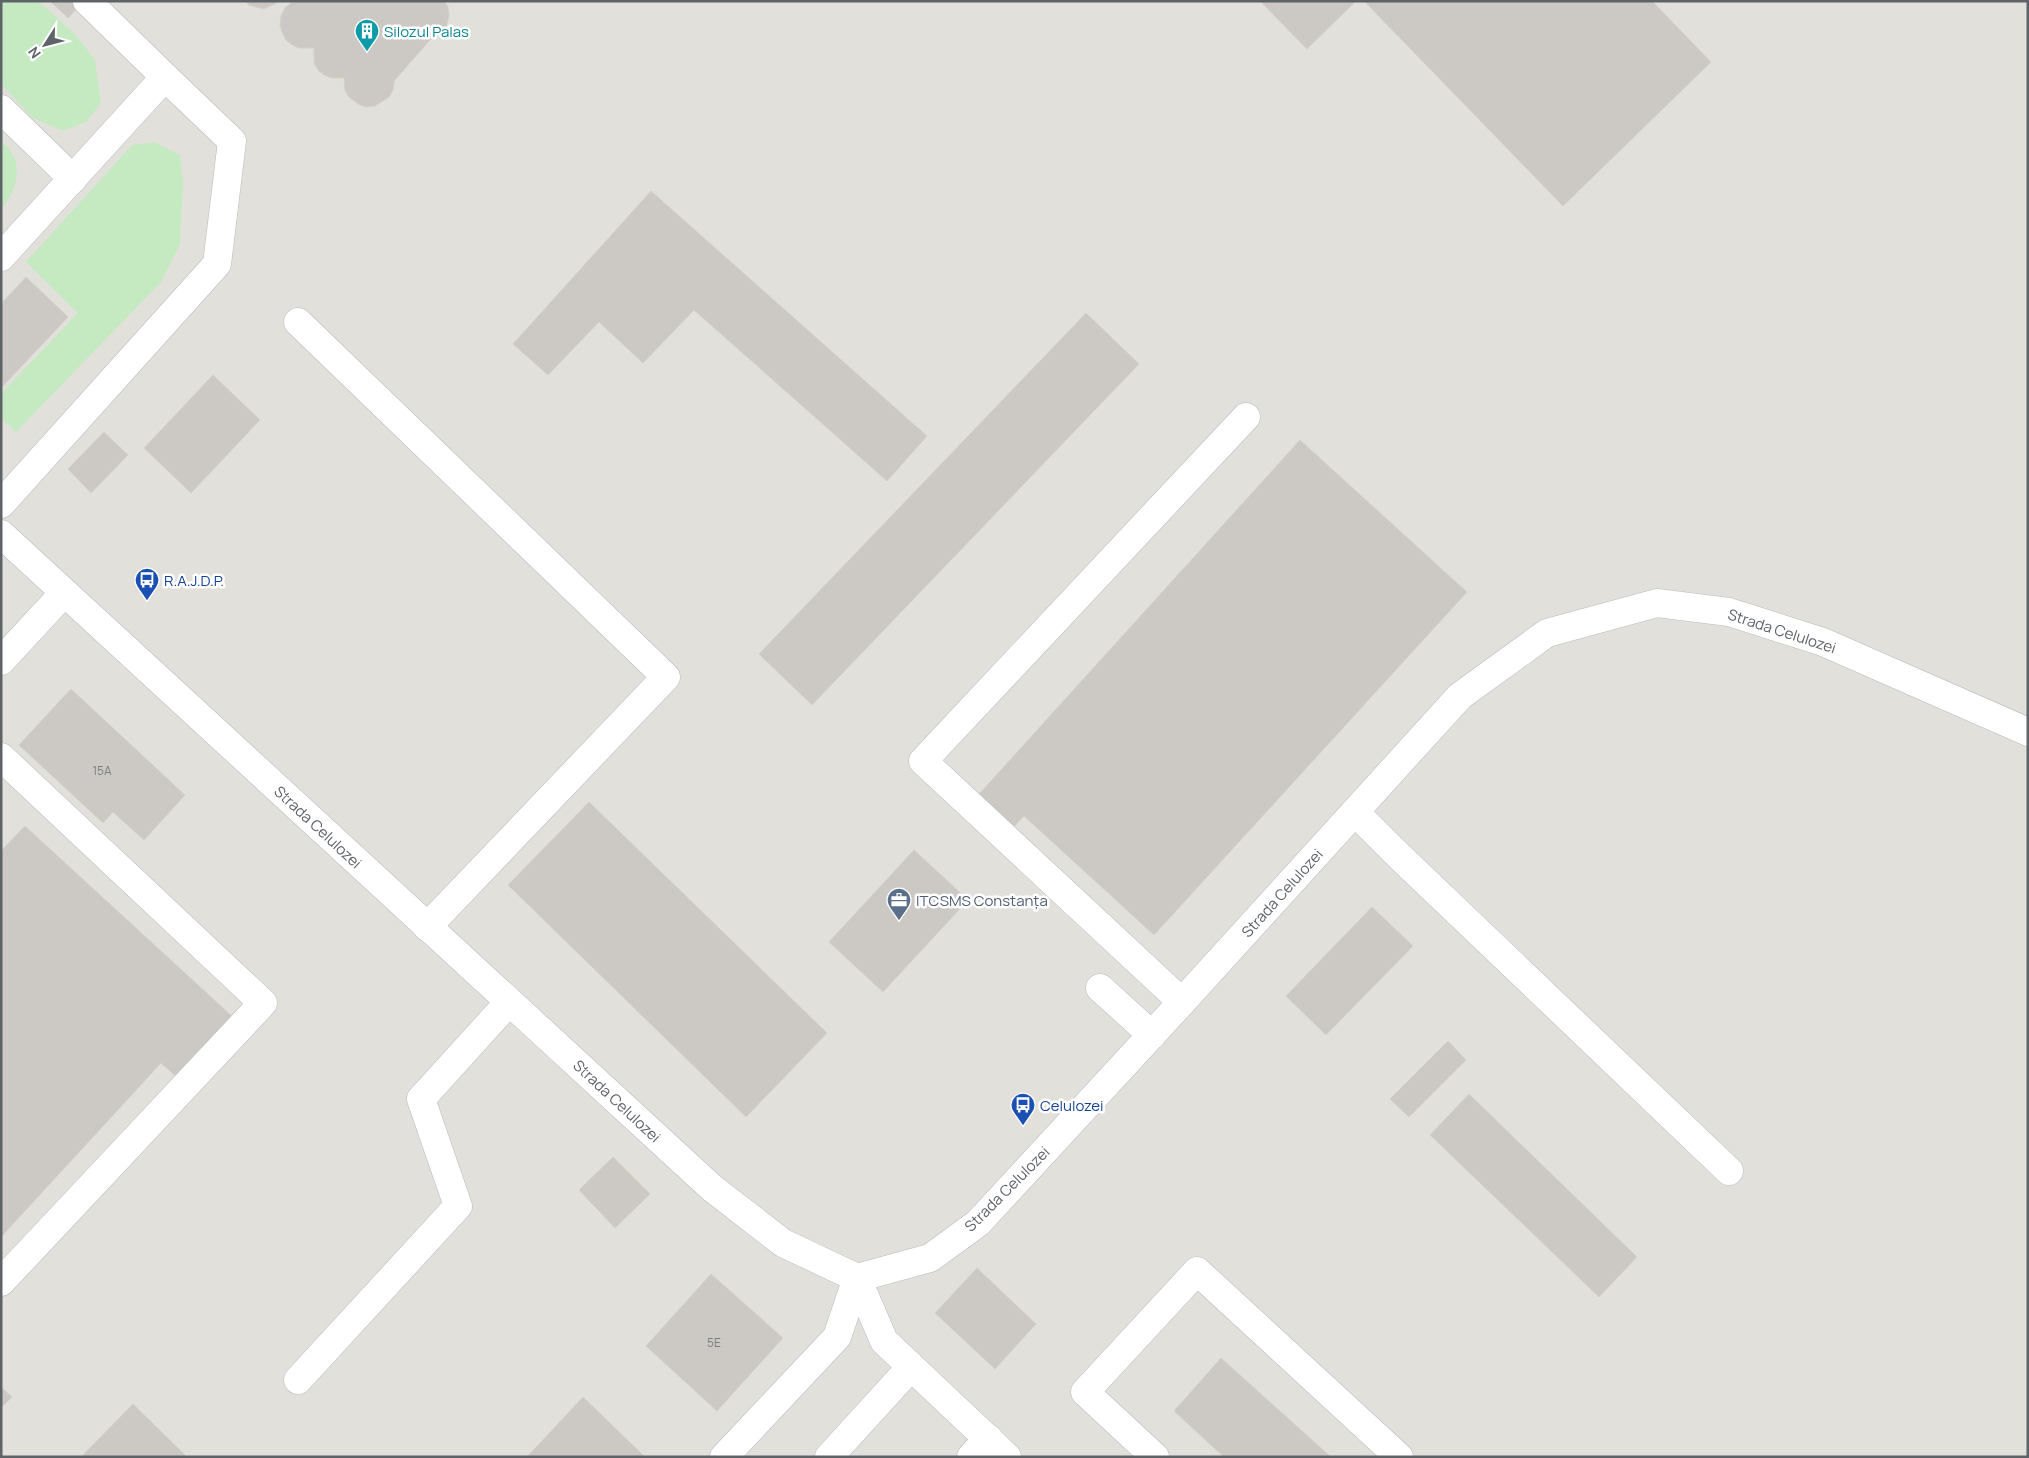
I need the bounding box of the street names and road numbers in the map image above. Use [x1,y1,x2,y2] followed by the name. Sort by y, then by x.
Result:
[1725,604,1839,658] street label: Strada Celulozei
[270,781,366,873] street label: Strada Celulozei
[1237,844,1327,942] street label: Strada Celulozei
[569,1055,665,1147] street label: Strada Celulozei
[960,1142,1054,1236] street label: Strada Celulozei

